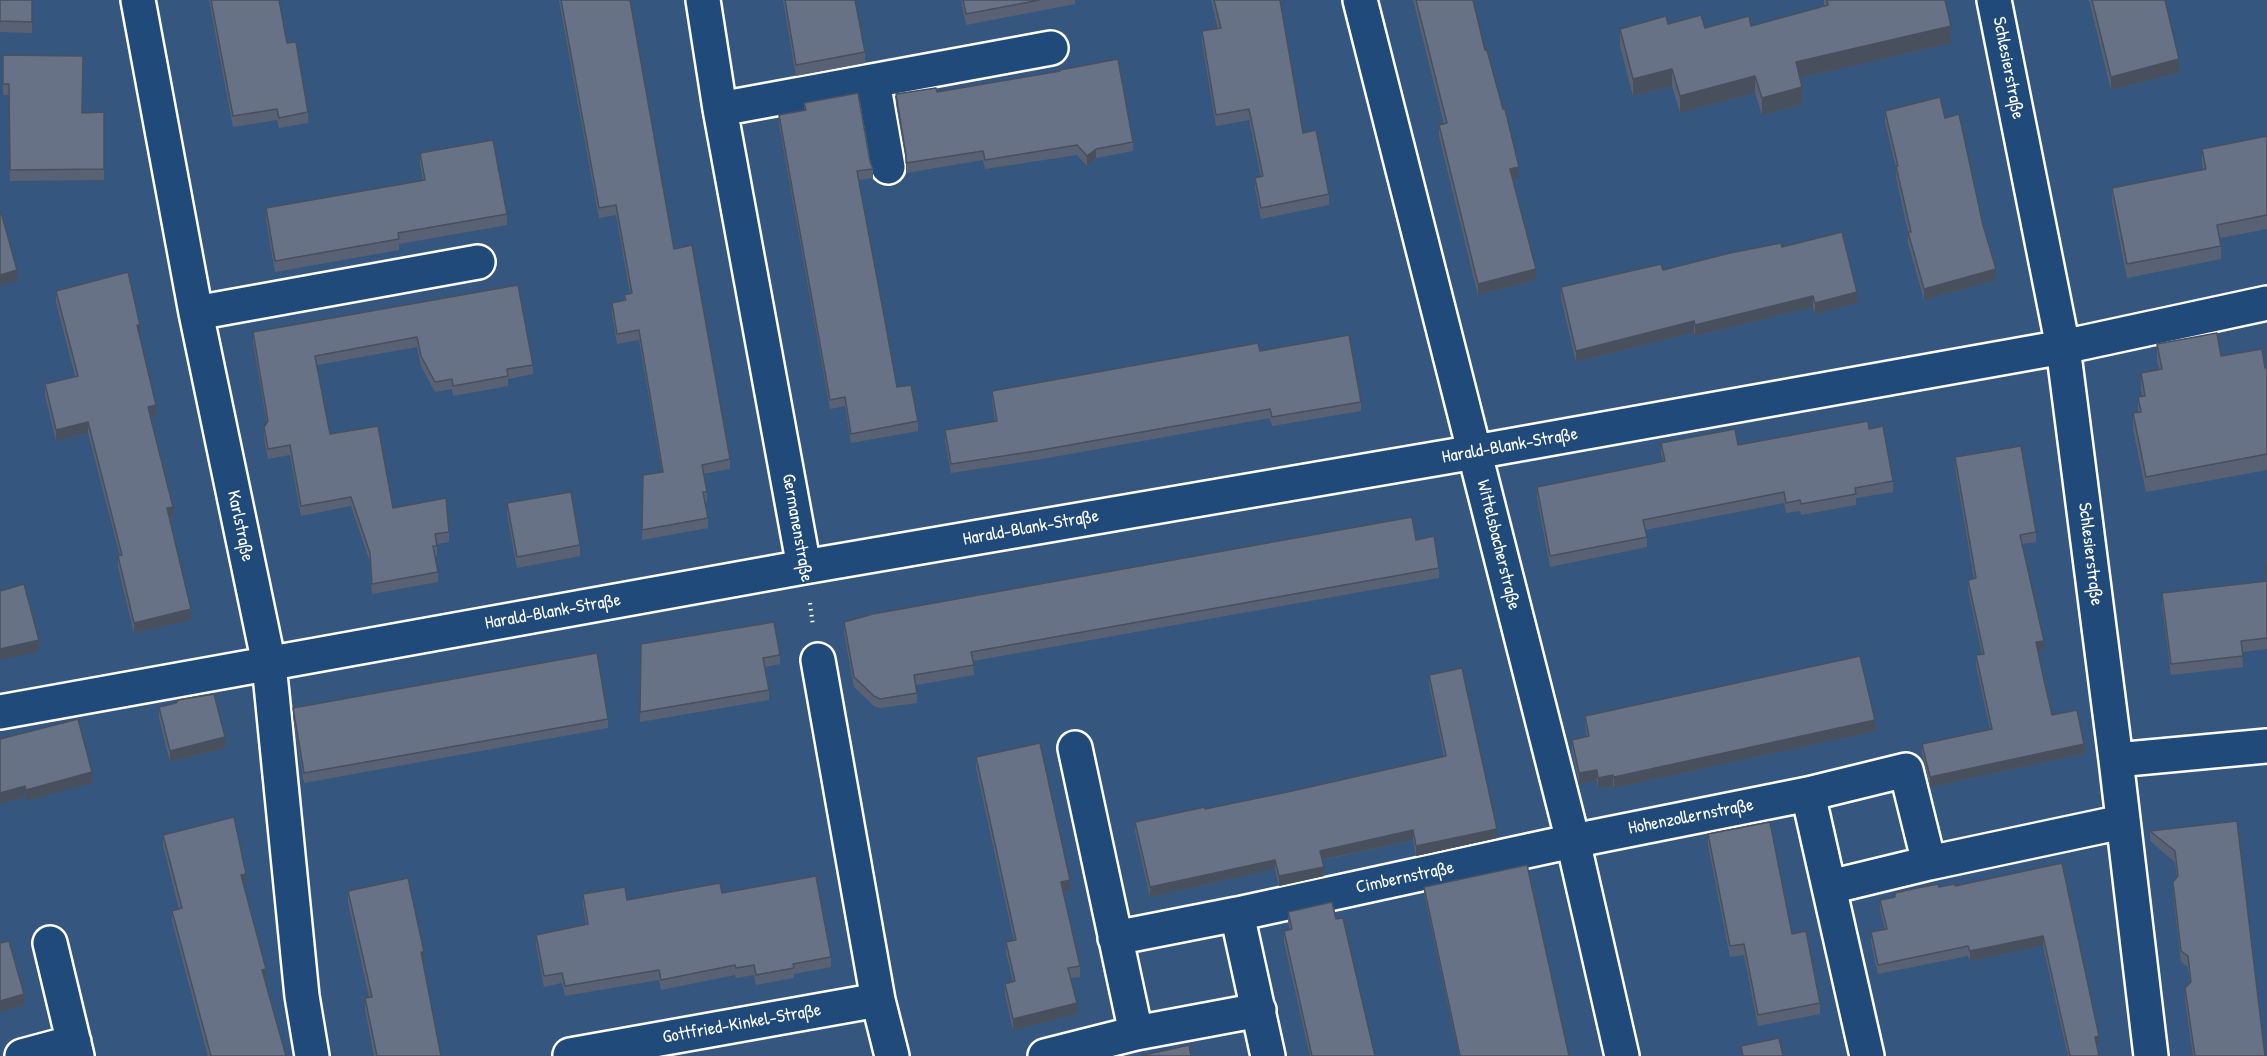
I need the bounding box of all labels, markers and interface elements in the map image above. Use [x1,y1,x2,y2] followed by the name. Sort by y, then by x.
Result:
[1988,15,2028,121] street label: Schlesierstraße
[1440,423,1580,469] street label: Harald-Blank-Straße
[777,472,817,584] street label: Germanenstraße
[1471,478,1525,612] street label: Wittelsbacherstraße
[222,489,258,563] street label: Karlstraße
[2073,501,2107,607] street label: Schlesierstraße
[961,505,1101,551] street label: Harald-Blank-Straße
[483,589,623,635] street label: Harald-Blank-Straße
[1626,794,1756,840] street label: Hohenzollernstraße
[1354,857,1456,899] street label: Cimbernstraße
[661,999,823,1049] street label: Gottfried-Kinkel-Straße

